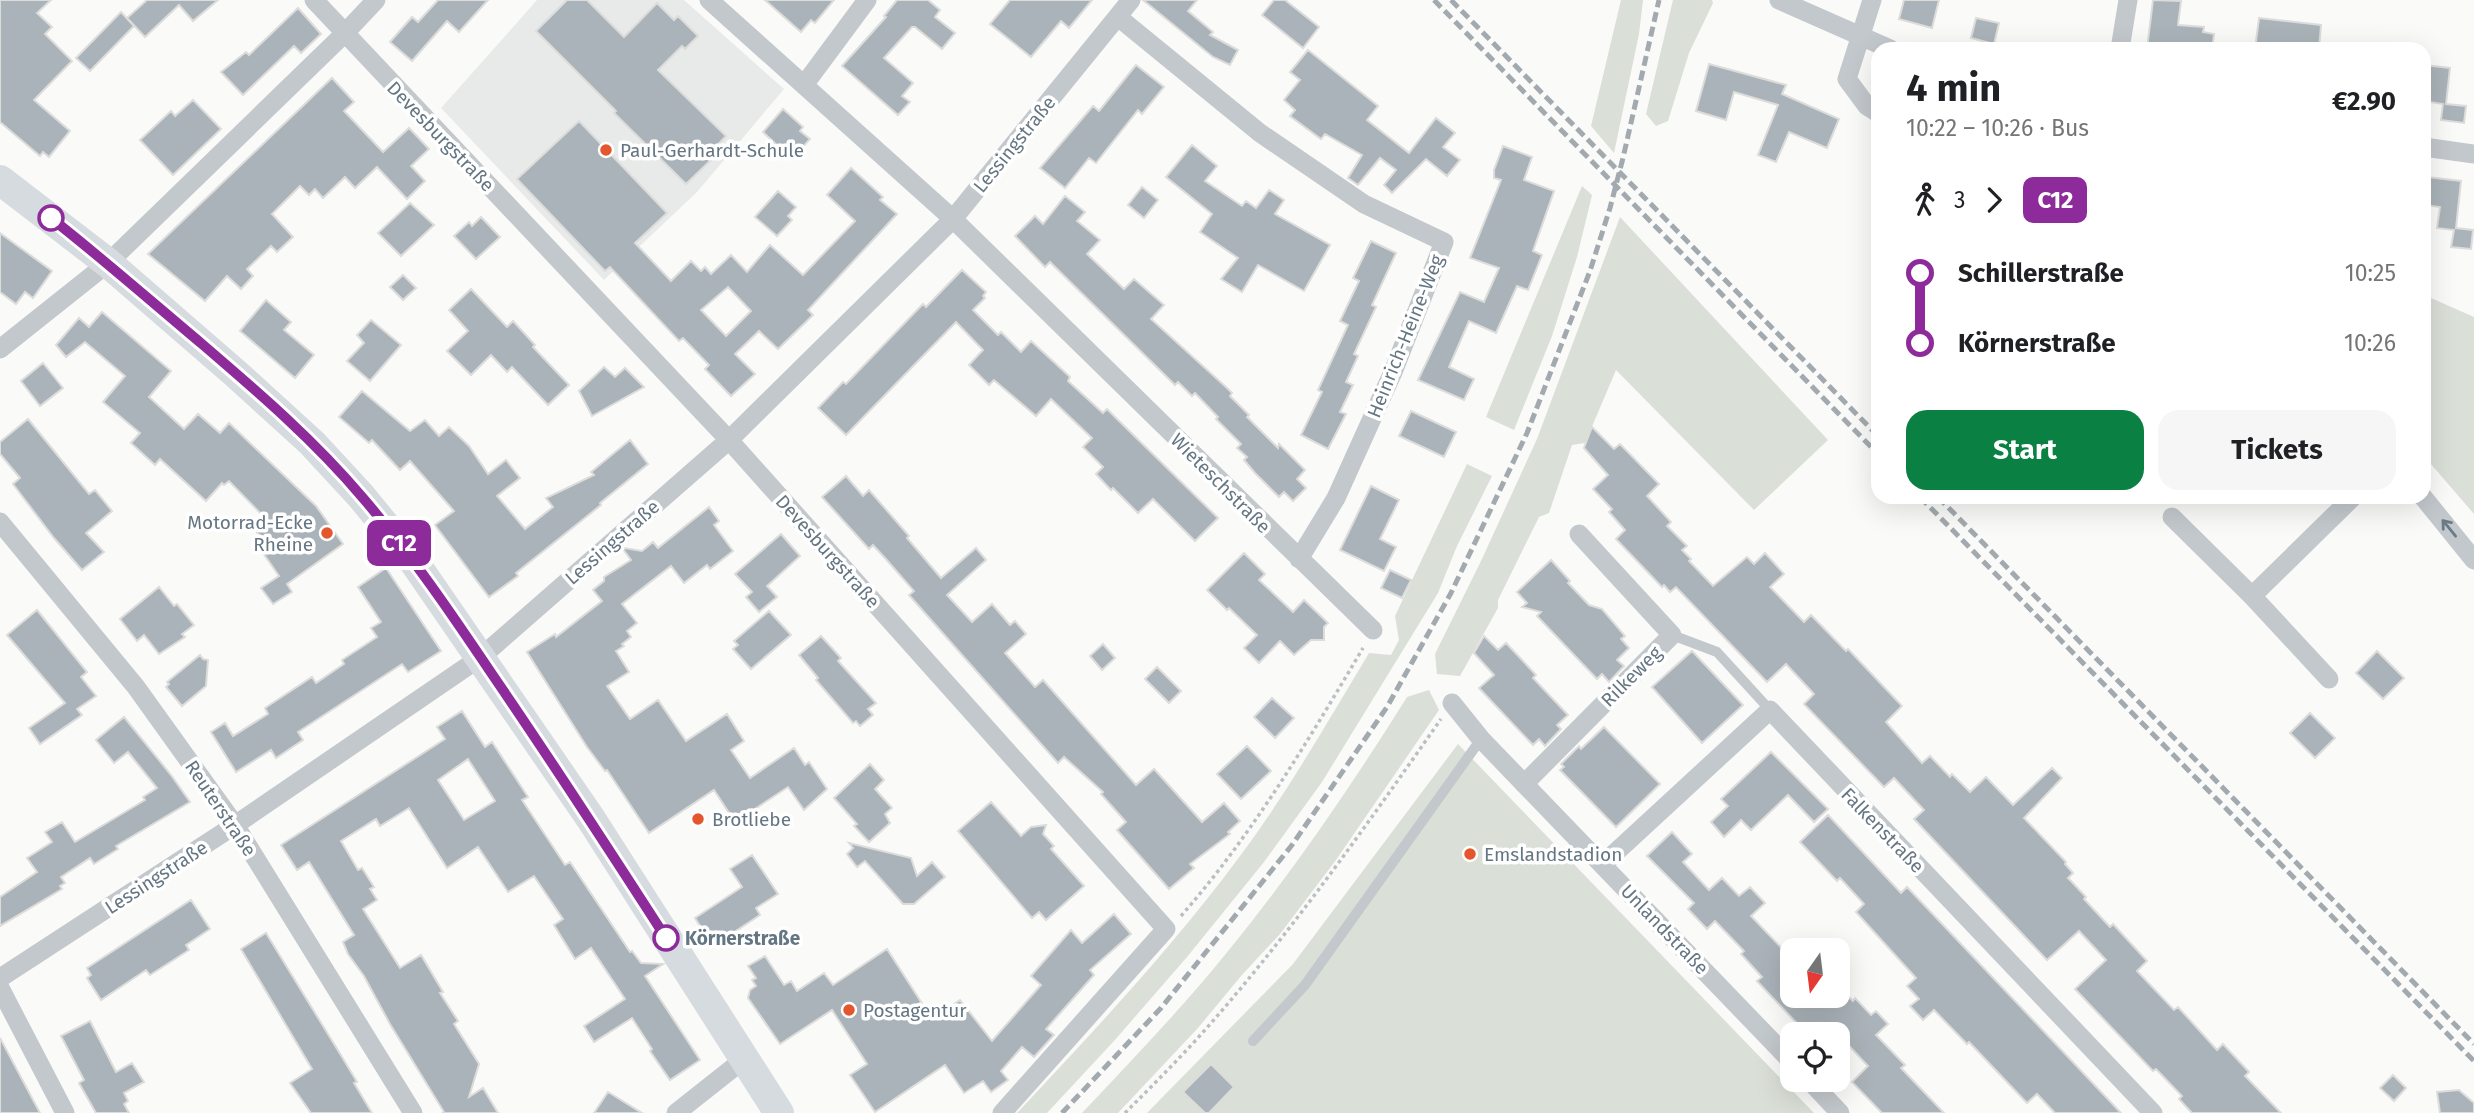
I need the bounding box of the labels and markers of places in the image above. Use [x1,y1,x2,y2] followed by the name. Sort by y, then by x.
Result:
[620,139,804,162] place label: Paul-Gerhardt-Schule
[598,142,614,158] marker: Paul-Gerhardt-Schule
[38,205,64,231] unlabelled marker
[187,511,313,556] place label: Motorrad-Ecke Rheine
[319,525,335,541] marker: Motorrad-Ecke Rheine
[712,808,791,831] place label: Brotliebe
[690,811,706,827] marker: Brotliebe
[1484,843,1622,866] place label: Emslandstadion
[1462,846,1478,862] marker: Emslandstadion
[653,925,679,951] marker: Körnerstraße
[685,927,800,950] place label: Körnerstraße
[863,999,967,1022] place label: Postagentur
[841,1002,857,1018] marker: Postagentur

